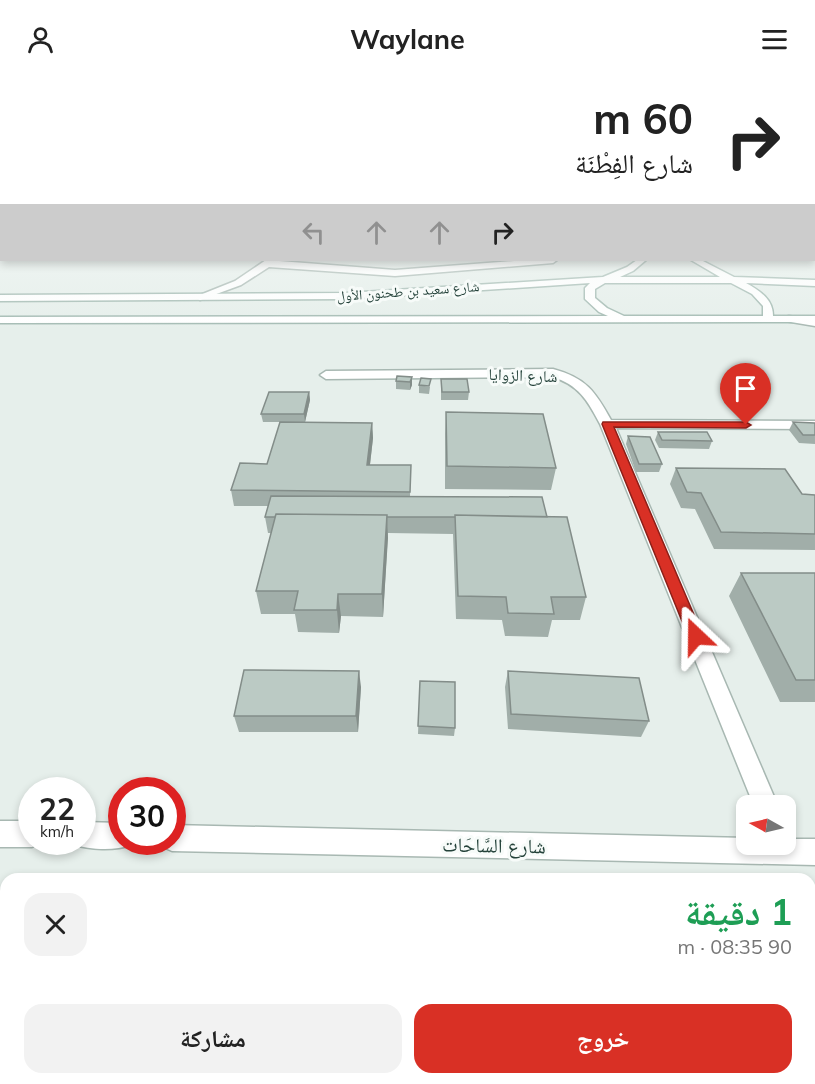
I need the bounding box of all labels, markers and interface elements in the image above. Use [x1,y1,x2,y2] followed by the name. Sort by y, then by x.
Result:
[350,22,465,56] text: Waylane
[24,23,57,56] icon: person
[758,23,791,56] icon: menu
[593,92,693,145] text: 60 m
[714,102,792,180] icon: right
[575,146,693,180] text: شارع الفِطْنَة
[297,216,330,249] icon: left
[360,216,393,249] icon: ahead
[423,216,456,249] icon: ahead
[486,216,519,249] icon: right
[336,277,480,306] street label: شارع سعيد بن طحنون الأول
[720,363,771,425] pin
[488,364,558,387] street label: شارع الزوايا
[729,372,762,405] icon: arrive
[664,604,728,668] position arrow
[108,777,186,855] speed limit sign: 30
[39,790,75,828] text: 22
[736,795,796,855] north arrow
[736,795,796,855] map controls
[40,822,74,841] text: km/h
[442,832,546,859] street label: شارع السَّاحَات
[685,889,792,934] text: 1 دقيقة
[24,893,87,956] button: close
[678,934,792,959] text: 90 m · 08:35
[24,1004,402,1073] button: مشاركة
[414,1004,792,1073] button: خروج

